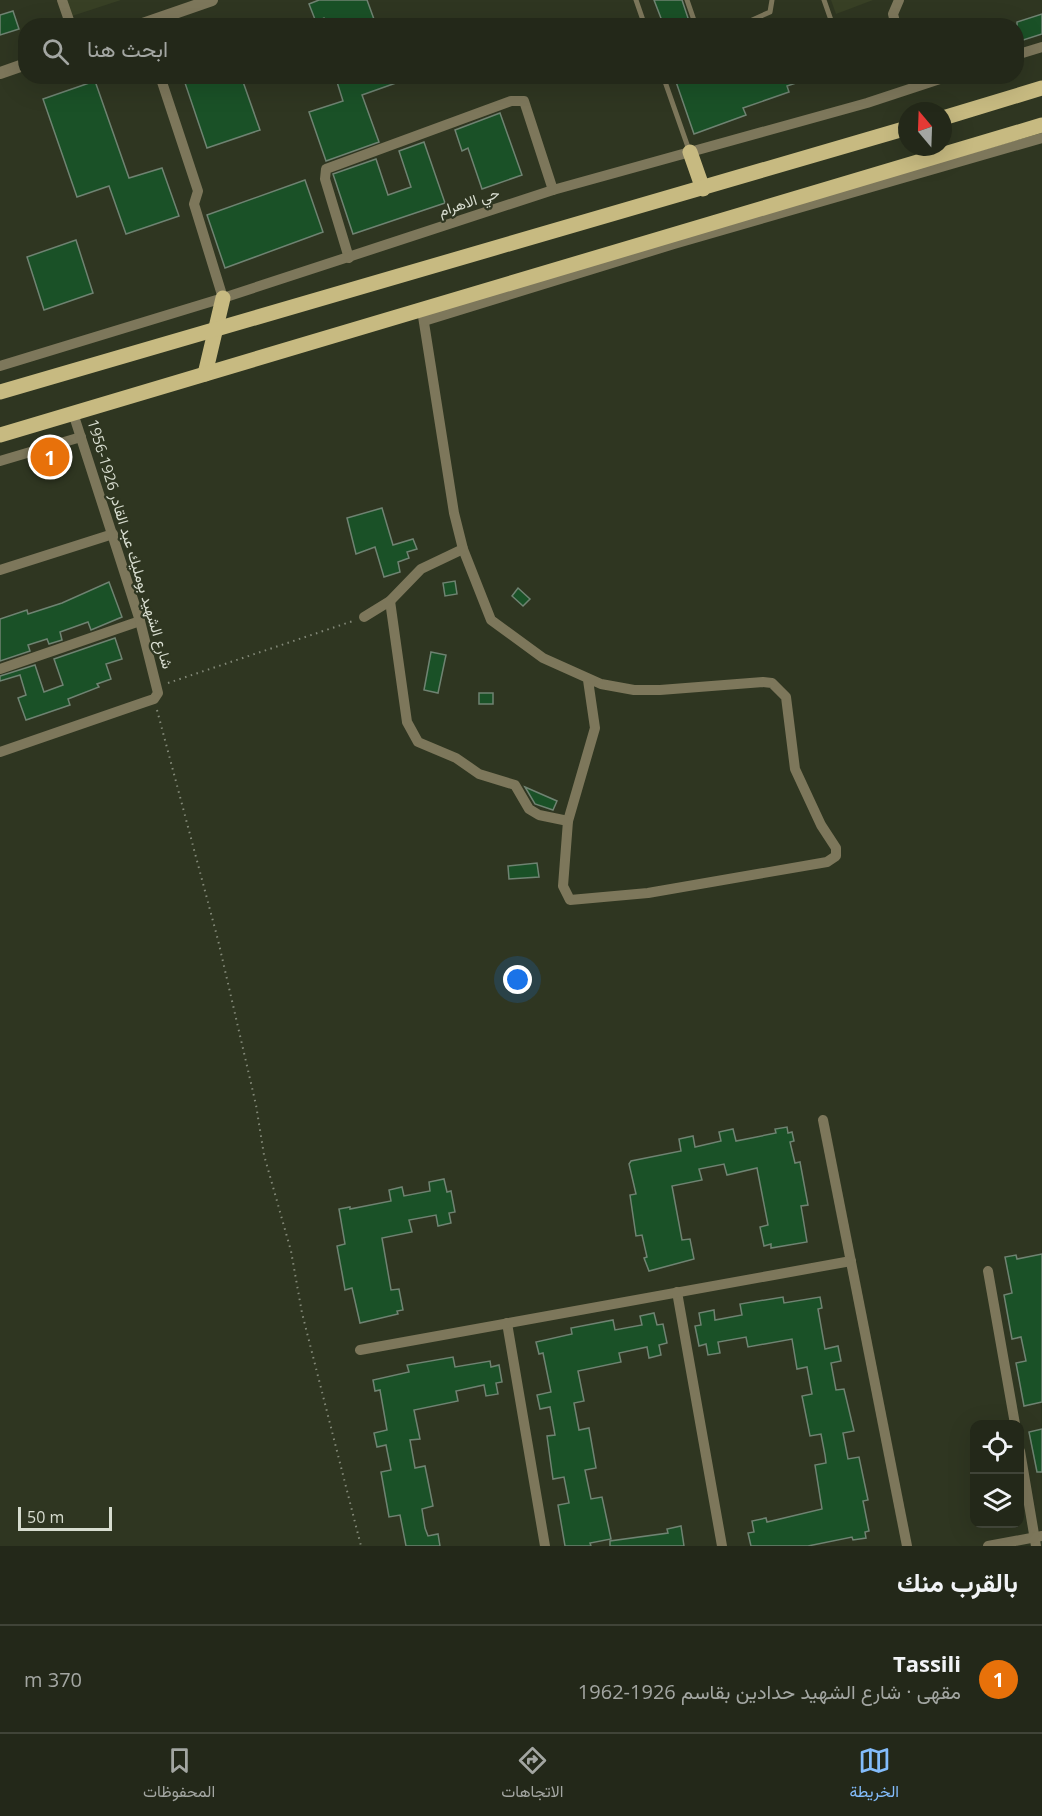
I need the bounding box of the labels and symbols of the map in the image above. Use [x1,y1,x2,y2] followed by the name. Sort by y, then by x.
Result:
[898,102,952,156] north arrow
[436,182,503,224] street label: حي الاهرام
[81,417,179,672] street label: شارع الشهيد بومليك عبد القادر 1926-1956
[31,434,70,480] pin: 1
[503,965,532,994] your location
[18,1504,112,1532] scale bar

